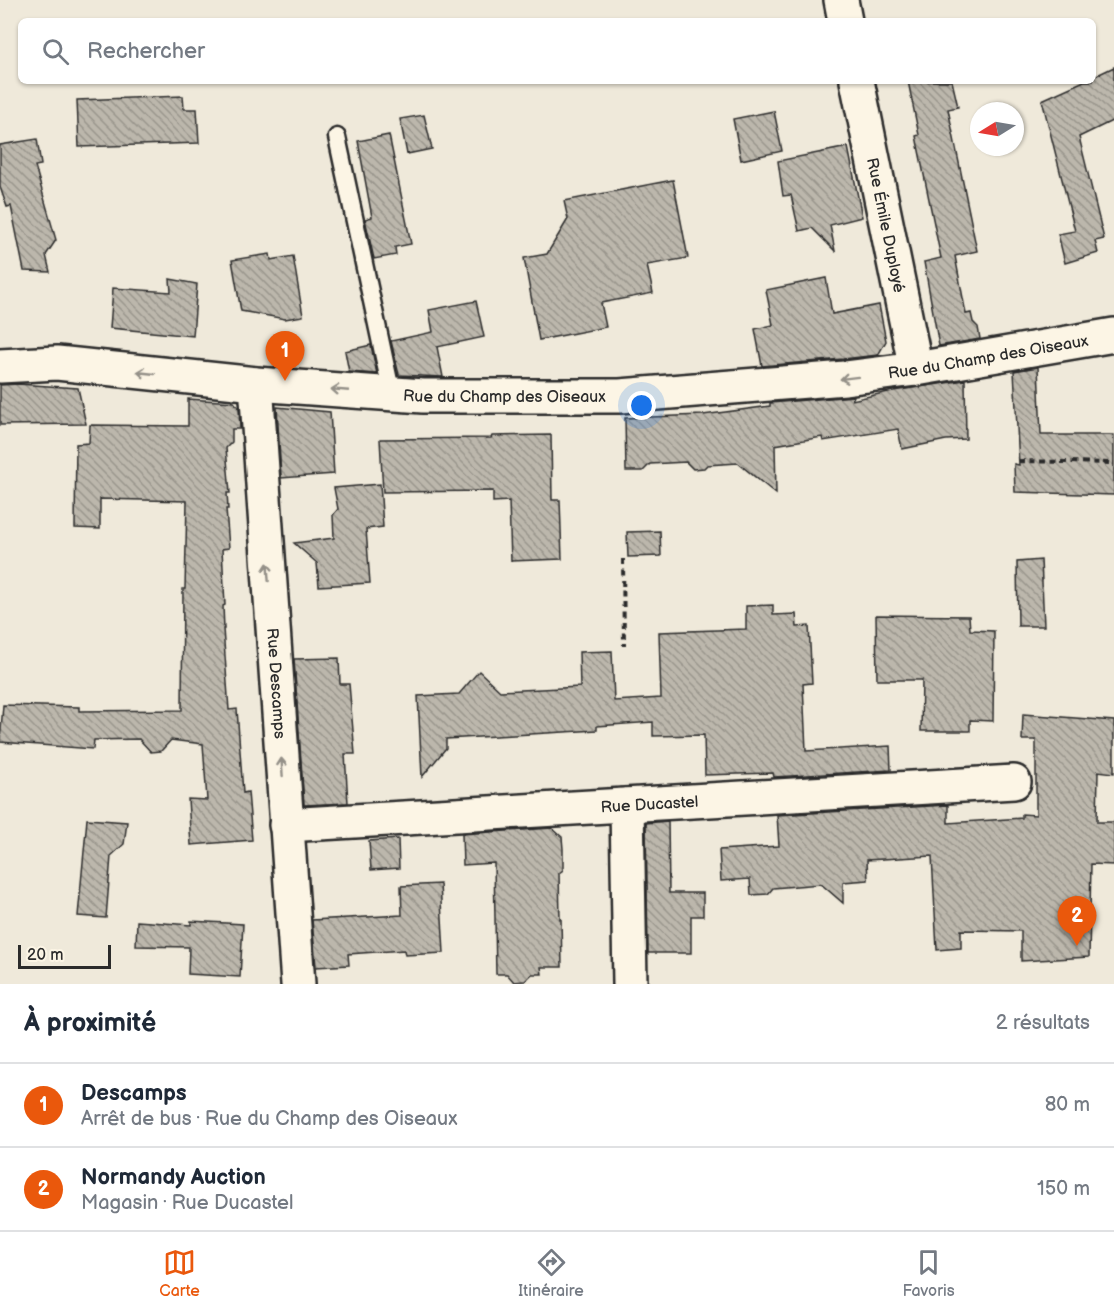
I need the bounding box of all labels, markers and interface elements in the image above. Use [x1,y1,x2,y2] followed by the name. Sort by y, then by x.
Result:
[18,18,1096,84] search box
[39,35,72,68] icon: search
[87,38,205,65] text: Rechercher
[970,102,1024,156] north arrow
[862,156,908,295] street label: Rue Émile Duployé
[266,332,304,381] pin: 1
[887,332,1090,383] street label: Rue du Champ des Oiseaux
[136,367,156,378] one-way arrow
[840,372,859,383] one-way arrow
[330,385,350,396] one-way arrow
[402,387,606,407] street label: Rue du Champ des Oiseaux
[627,391,656,420] your location
[263,563,274,583] one-way arrow
[262,627,289,739] street label: Rue Descamps
[277,757,288,777] one-way arrow
[600,793,699,817] street label: Rue Ducastel
[1058,896,1096,946] pin: 2
[18,942,111,970] scale bar
[27,946,63,965] text: 20 m
[24,1008,156,1039] text: À proximité
[996,1011,1090,1035] text: 2 résultats
[81,1080,187,1107] text: Descamps
[39,1093,48,1117] text: 1
[1045,1093,1090,1117] text: 80 m
[81,1107,458,1131] text: Arrêt de bus · Rue du Champ des Oiseaux
[81,1164,266,1191] text: Normandy Auction
[38,1177,49,1201] text: 2
[1037,1177,1090,1201] text: 150 m
[81,1191,293,1215] text: Magasin · Rue Ducastel
[159,1246,200,1301] tab: Carte
[518,1246,584,1301] tab: Itinéraire
[902,1246,955,1301] tab: Favoris

